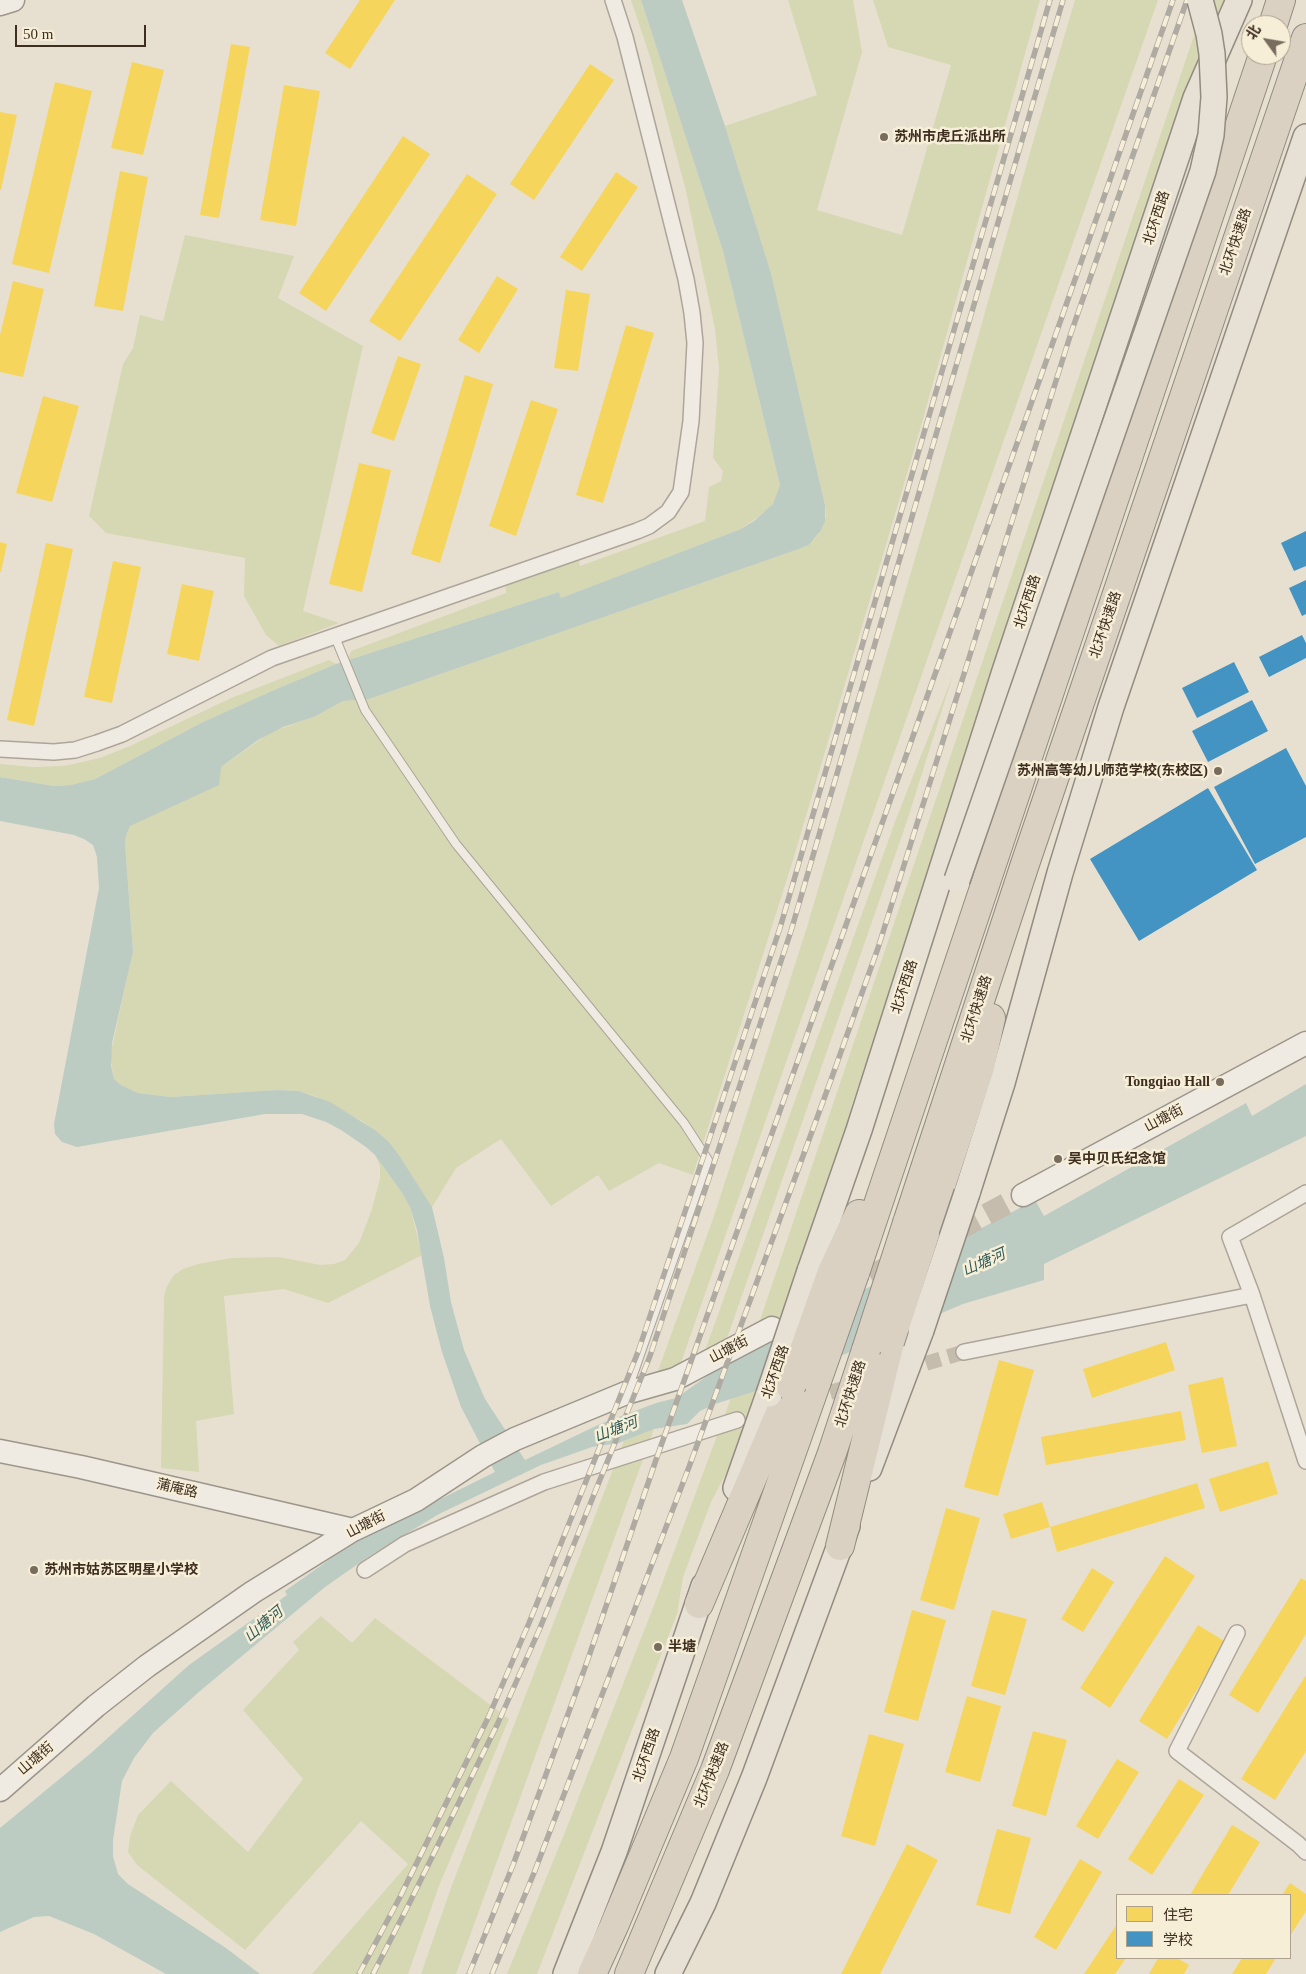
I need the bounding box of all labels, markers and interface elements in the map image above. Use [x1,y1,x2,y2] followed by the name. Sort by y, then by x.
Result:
[18,15,149,47] scale bar
[1241,15,1291,65] north arrow
[1244,22,1264,42] text: 北
[23,26,53,42] text: 50 m
[894,129,1006,145] place label: 苏州市虎丘派出所
[878,131,890,143] marker: 苏州市虎丘派出所
[1140,189,1174,247] street label: 北环西路
[1217,206,1255,278] street label: 北环快速路
[1011,573,1045,631] street label: 北环西路
[1087,589,1125,661] street label: 北环快速路
[1017,763,1208,779] place label: 苏州高等幼儿师范学校(东校区)
[1212,765,1224,777] marker: 苏州高等幼儿师范学校(东校区)
[888,958,922,1016] street label: 北环西路
[958,973,996,1045] street label: 北环快速路
[1125,1074,1210,1090] place label: Tongqiao Hall
[1214,1076,1226,1088] marker: Tongqiao Hall
[1142,1102,1186,1136] street label: 山塘街
[1068,1151,1166,1167] place label: 吴中贝氏纪念馆
[1052,1153,1064,1165] marker: 吴中贝氏纪念馆
[960,1246,1008,1280] water label: 山塘河
[707,1333,751,1367] street label: 山塘街
[759,1343,793,1401] street label: 北环西路
[832,1358,870,1430] street label: 北环快速路
[592,1414,640,1446] water label: 山塘河
[155,1476,199,1502] street label: 蒲庵路
[344,1508,388,1542] street label: 山塘街
[44,1562,198,1578] place label: 苏州市姑苏区明星小学校
[28,1564,40,1576] marker: 苏州市姑苏区明星小学校
[241,1604,287,1646] water label: 山塘河
[668,1639,696,1655] place label: 半塘
[652,1641,664,1653] marker: 半塘
[630,1726,664,1784] street label: 北环西路
[15,1739,57,1779] street label: 山塘街
[691,1739,733,1811] street label: 北环快速路
[1116,1894,1291,1959] legend
[1163,1907,1193,1923] text: 住宅
[1163,1932,1193,1948] text: 学校

